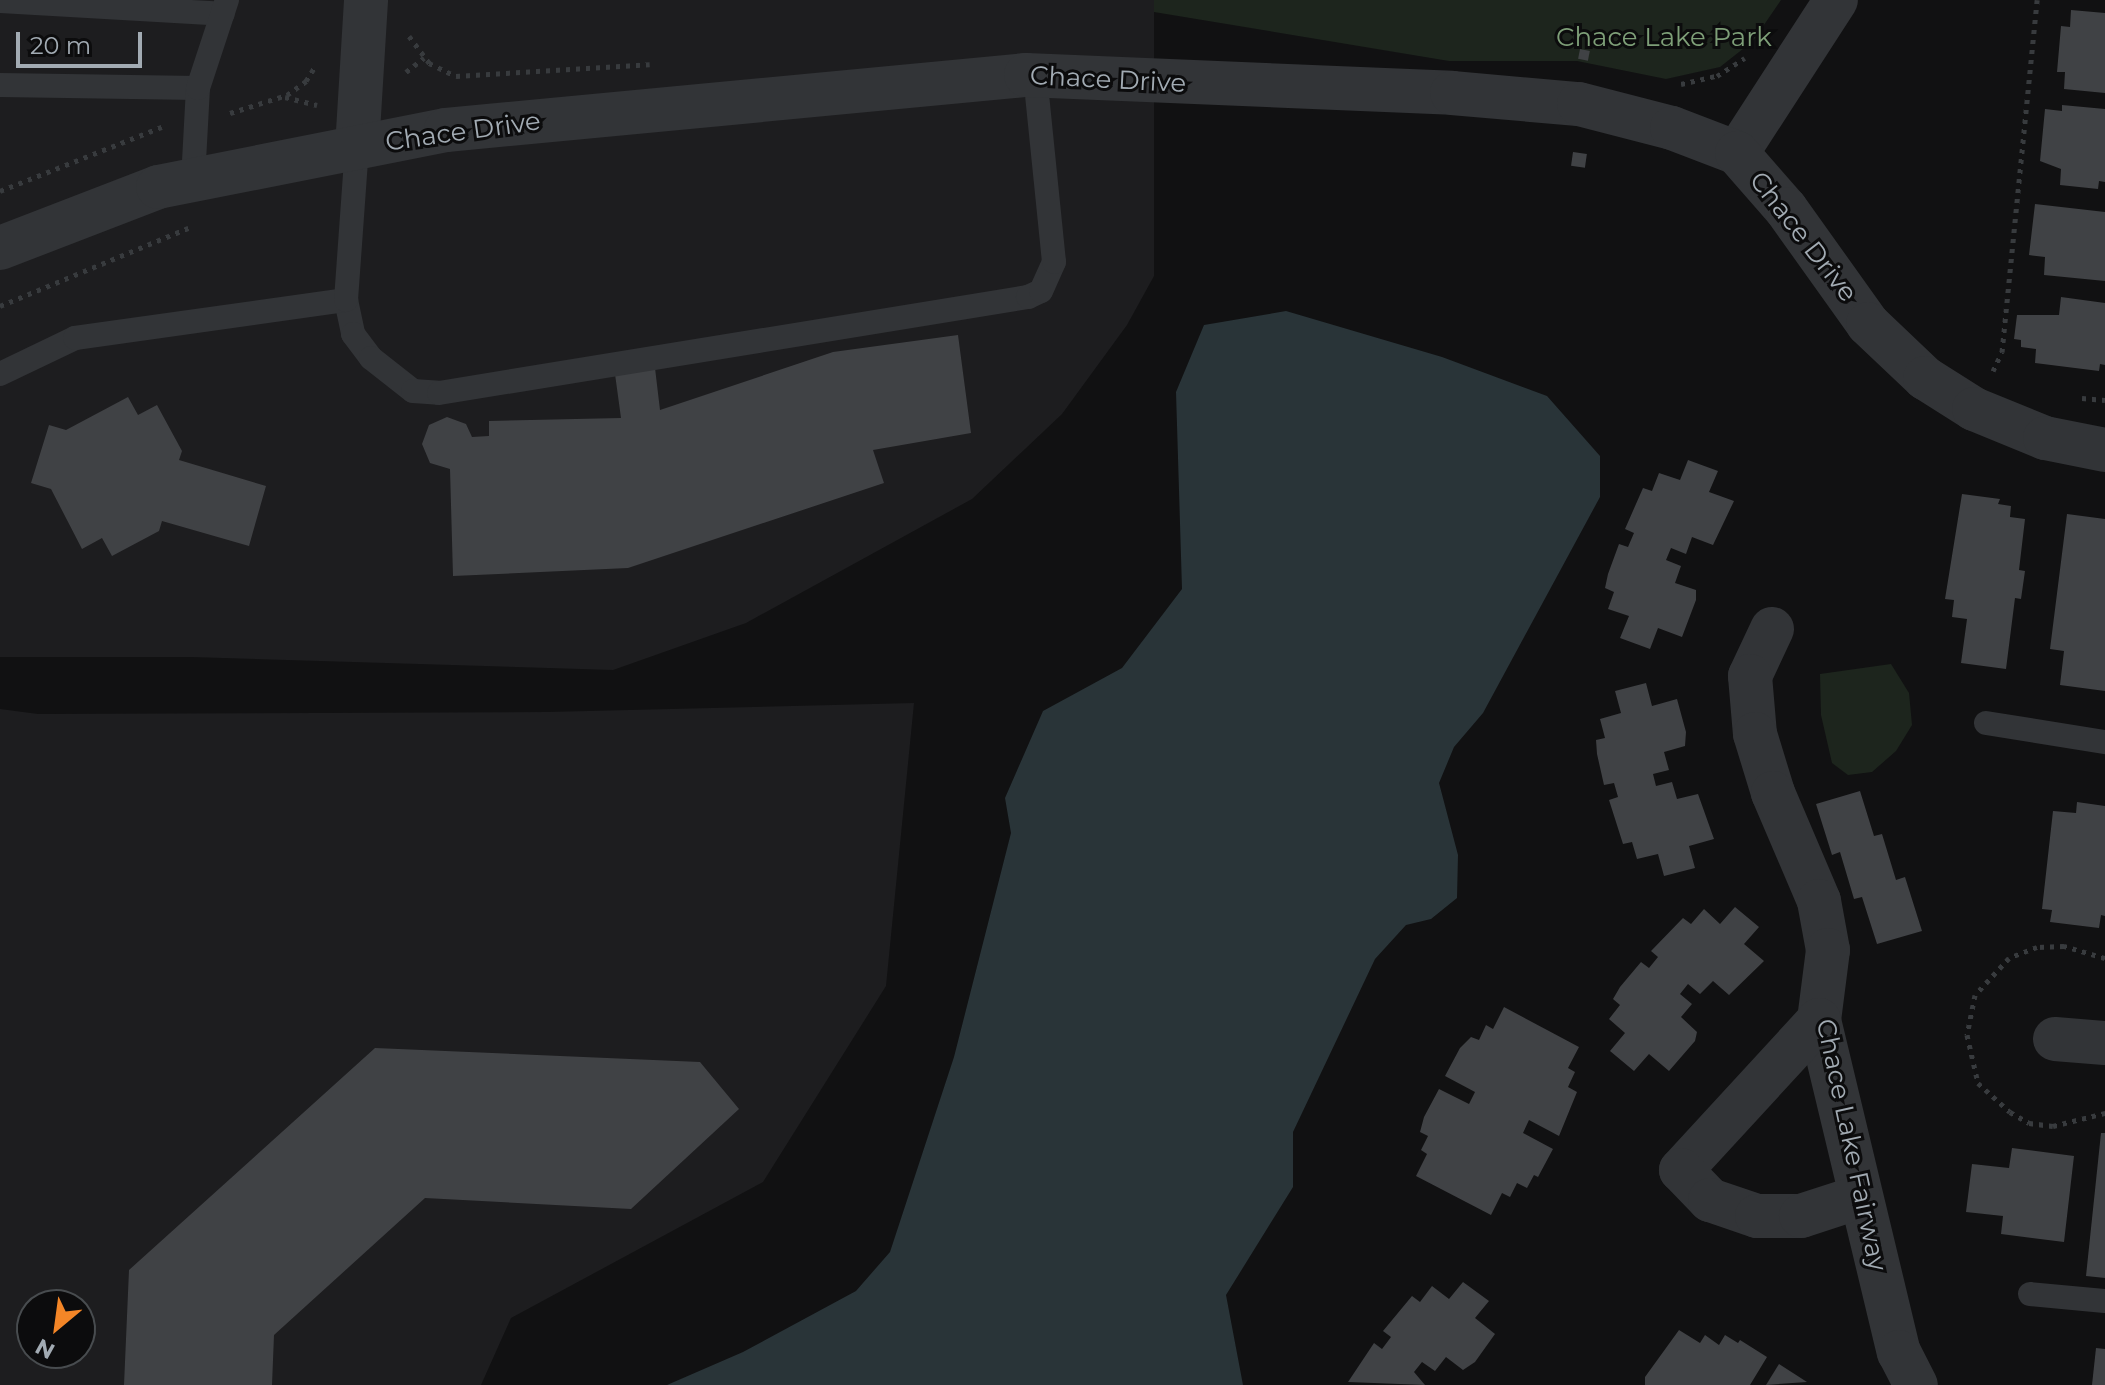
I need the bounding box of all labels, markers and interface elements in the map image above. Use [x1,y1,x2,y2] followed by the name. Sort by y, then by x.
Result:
[20,16,146,66] scale bar
[1556,22,1772,54] park label: Chace Lake Park
[30,31,91,60] text: 20 m
[1029,60,1187,100] street label: Chace Drive
[383,106,543,158] street label: Chace Drive
[1743,166,1863,308] street label: Chace Drive
[1809,1016,1893,1274] street label: Chace Lake Fairway
[16,1289,96,1369] north arrow
[31,1333,59,1365] text: N

